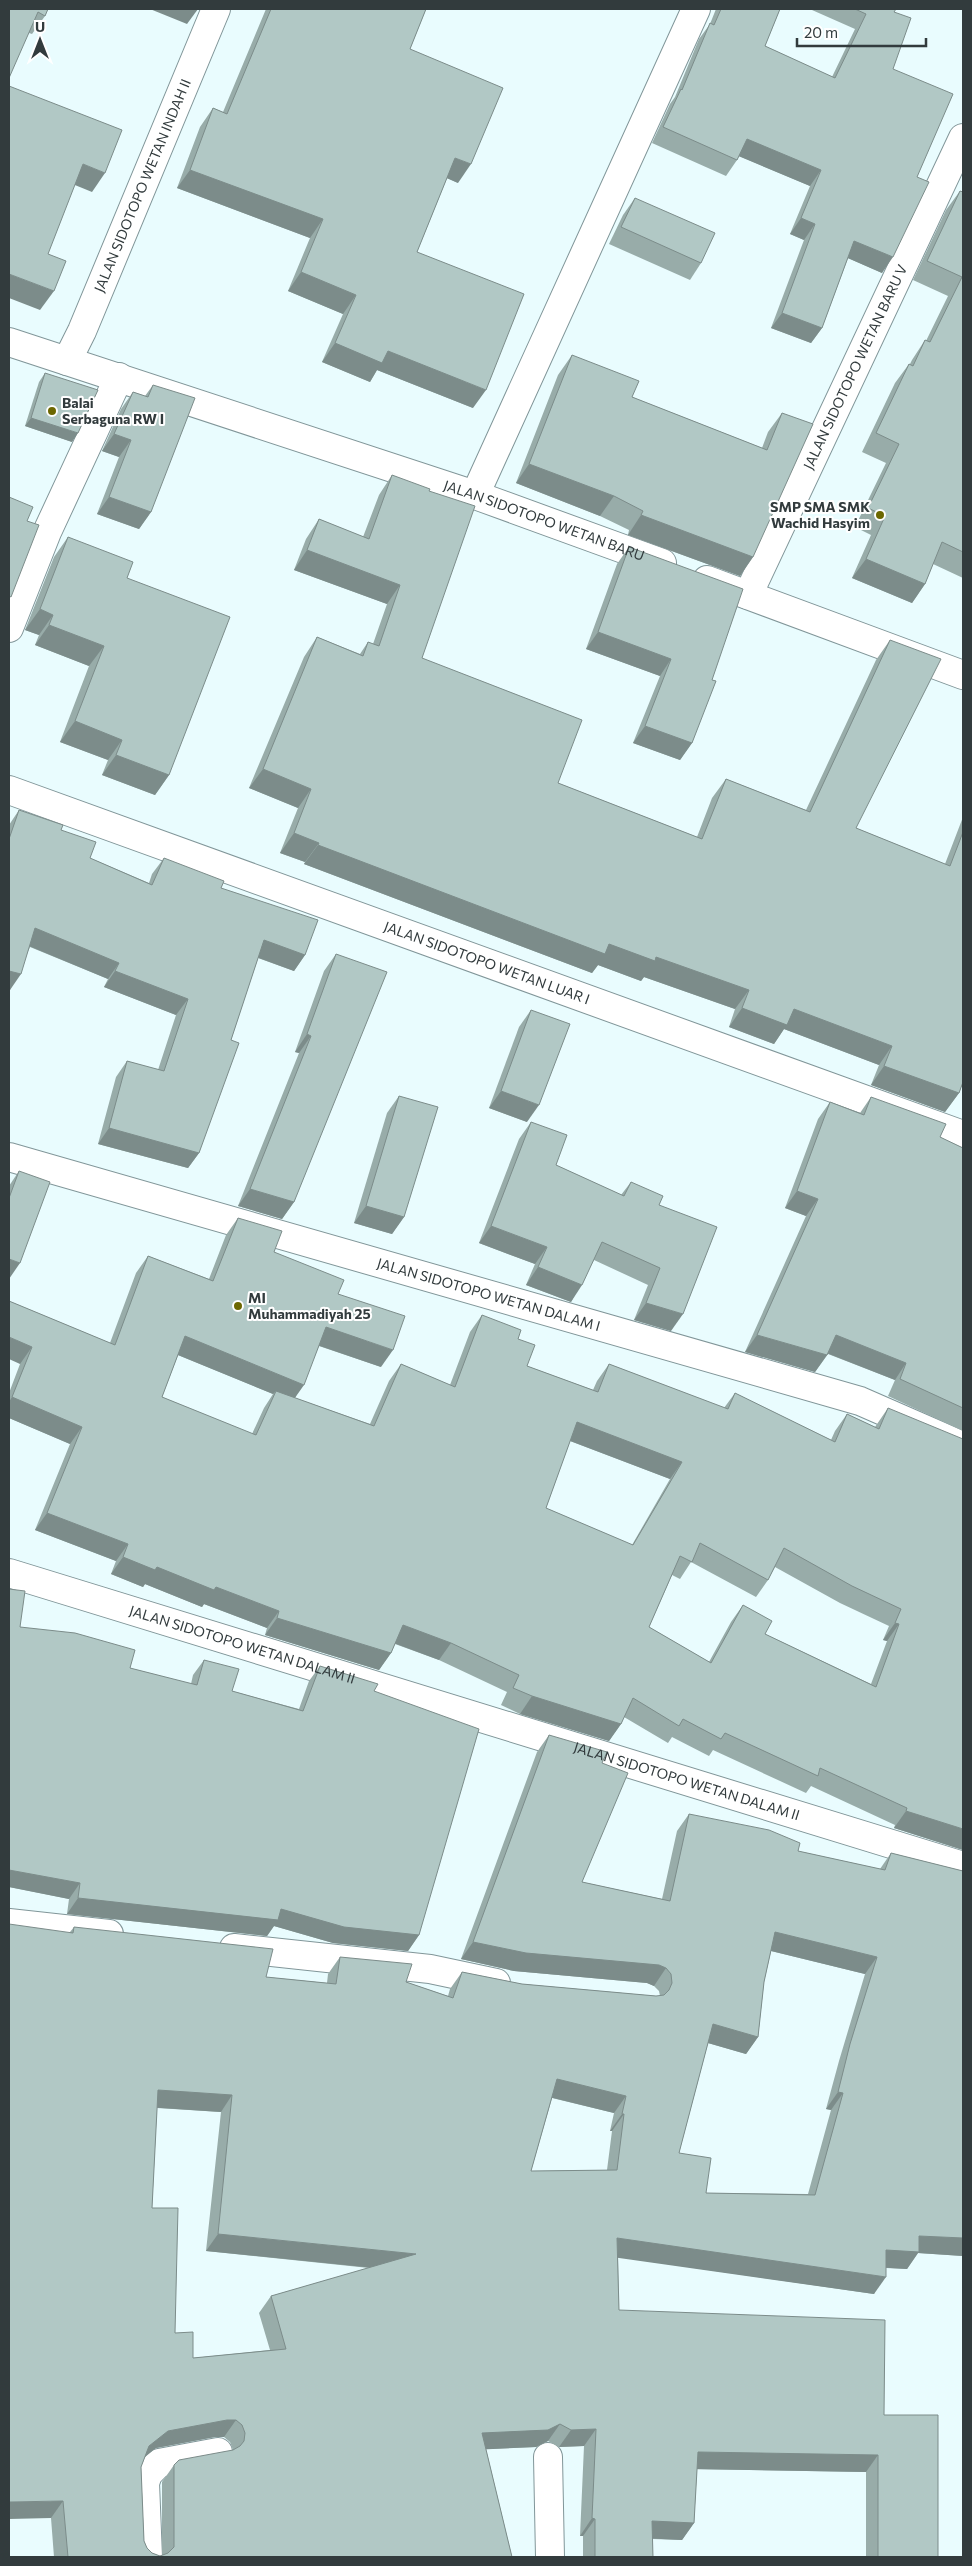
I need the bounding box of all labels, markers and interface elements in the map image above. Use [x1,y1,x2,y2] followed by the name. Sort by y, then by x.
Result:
[15,15,65,65] north arrow
[797,15,926,47] scale bar
[35,18,45,35] text: U
[804,23,838,41] text: 20 m
[90,76,194,295] street label: JALAN SIDOTOPO WETAN INDAH II
[799,261,910,472] street label: JALAN SIDOTOPO WETAN BARU V
[62,394,164,427] place label: Balai Serbaguna RW I
[46,405,58,417] marker: Balai Serbaguna RW I
[441,476,647,564] street label: JALAN SIDOTOPO WETAN BARU
[770,498,870,531] place label: SMP SMA SMK Wachid Hasyim
[874,509,886,521] marker: SMP SMA SMK Wachid Hasyim
[382,917,592,1007] street label: JALAN SIDOTOPO WETAN LUAR I
[375,1254,602,1334] street label: JALAN SIDOTOPO WETAN DALAM I
[248,1289,371,1322] place label: MI Muhammadiyah 25
[232,1300,244,1312] marker: MI Muhammadiyah 25
[127,1601,357,1687] street label: JALAN SIDOTOPO WETAN DALAM II
[572,1738,802,1823] street label: JALAN SIDOTOPO WETAN DALAM II

